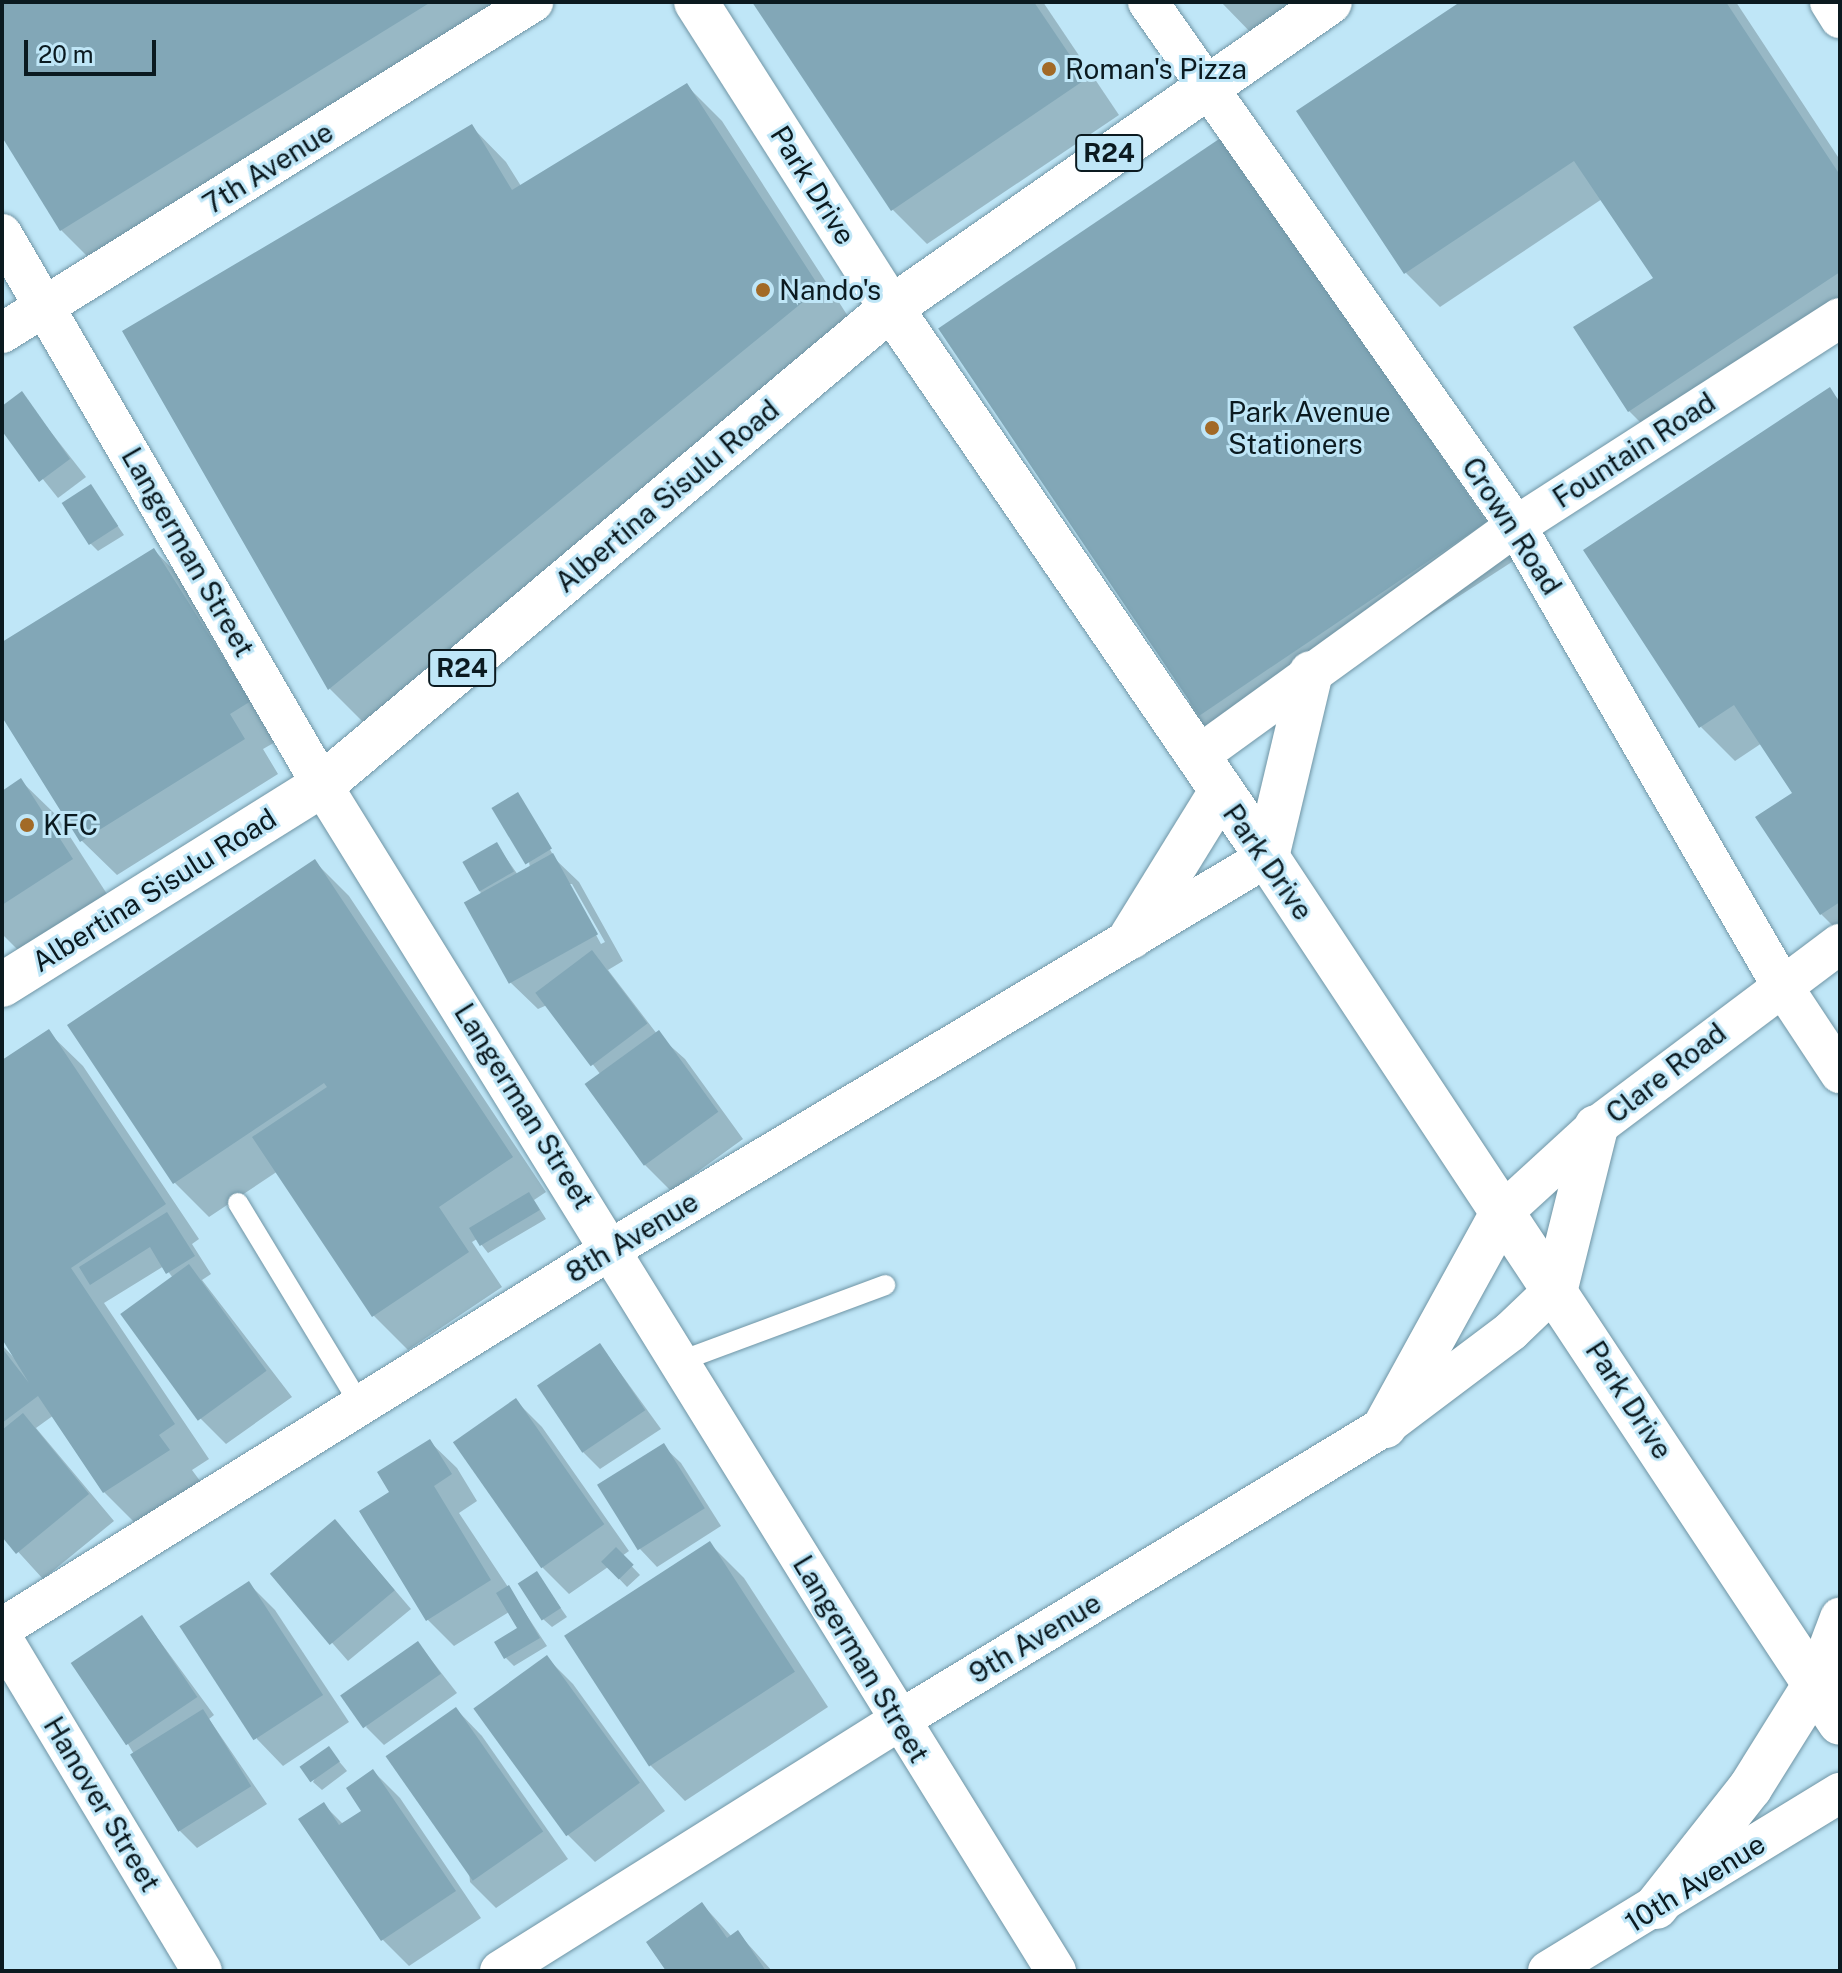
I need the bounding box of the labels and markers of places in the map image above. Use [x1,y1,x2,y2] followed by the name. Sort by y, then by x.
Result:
[1065,52,1247,86] place label: Roman's Pizza
[1040,60,1058,78] marker: Roman's Pizza
[779,273,881,307] place label: Nando's
[754,281,772,299] marker: Nando's
[1228,395,1391,461] place label: Park Avenue Stationers
[1203,419,1221,437] marker: Park Avenue Stationers
[43,808,98,842] place label: KFC
[18,816,36,834] marker: KFC

